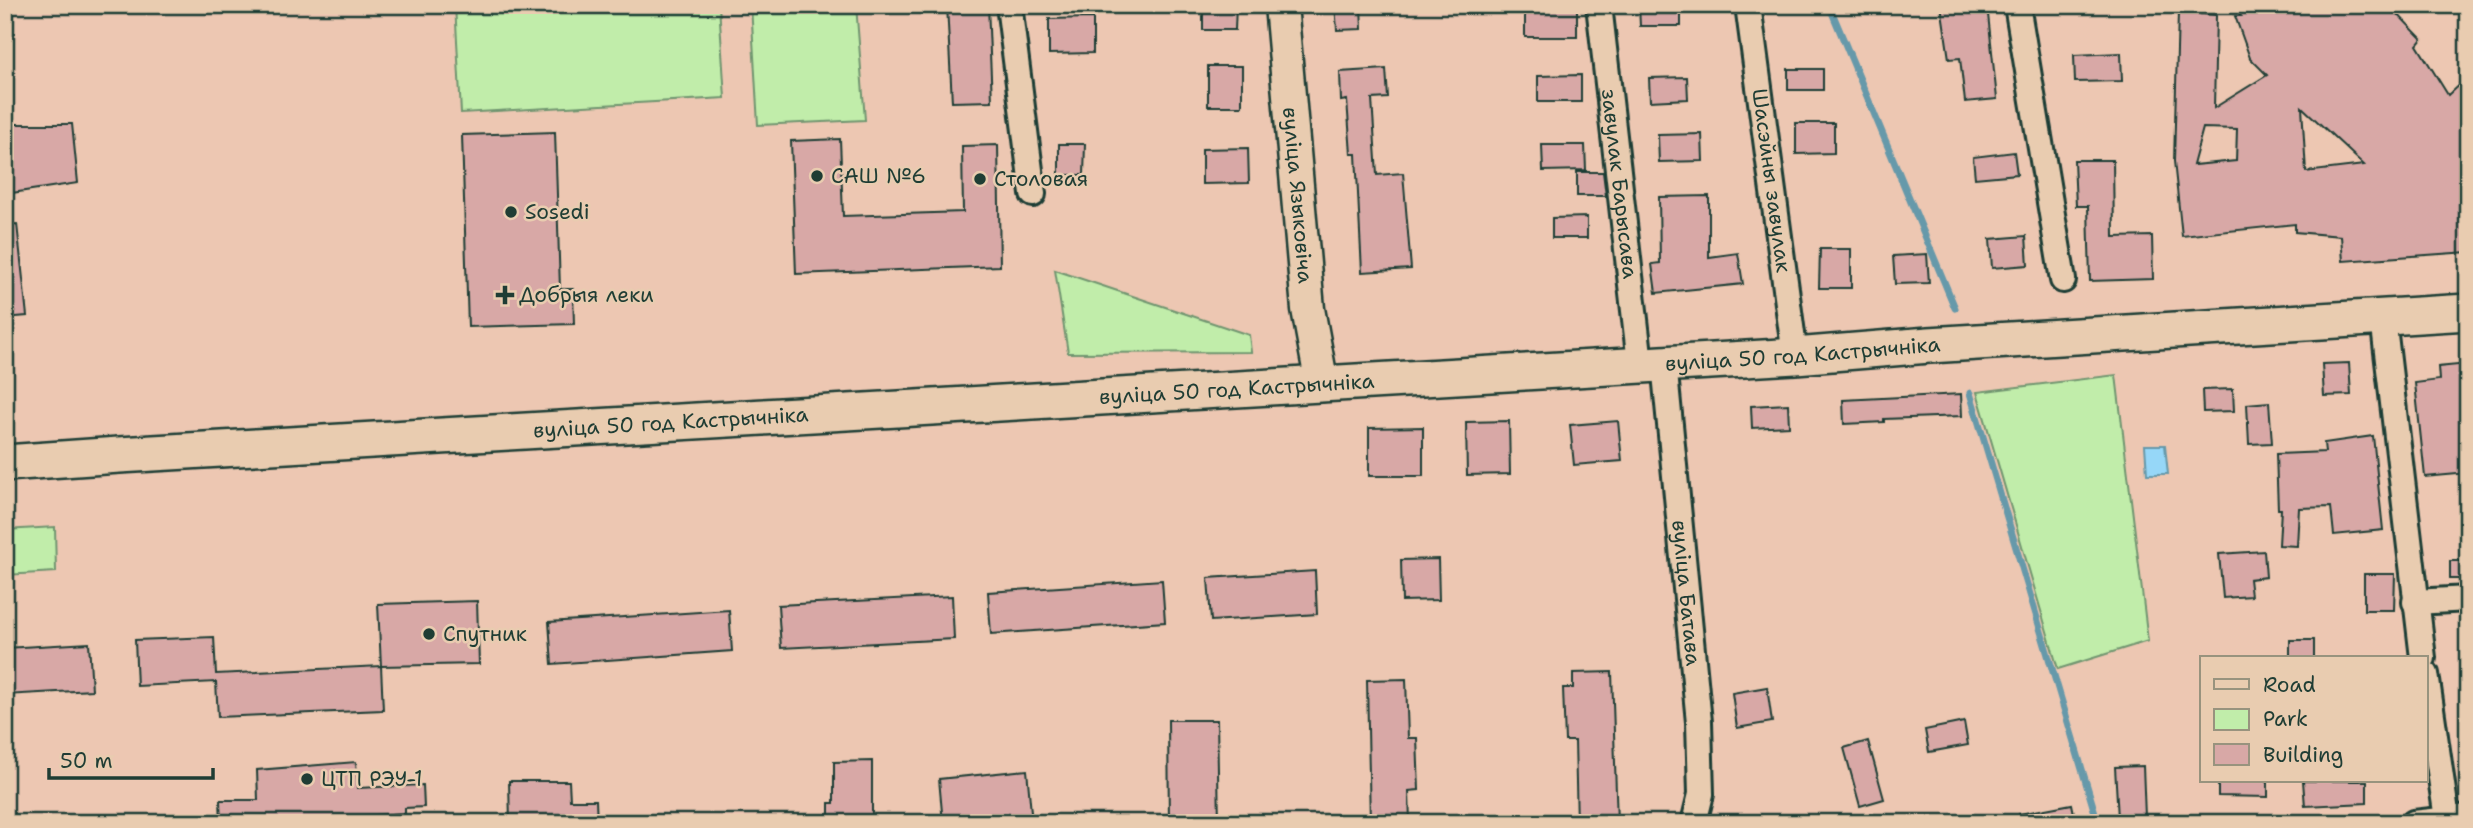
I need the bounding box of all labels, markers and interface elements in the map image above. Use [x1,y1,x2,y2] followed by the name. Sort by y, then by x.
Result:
[1595,87,1644,280] street label: завулак Барысава
[1745,87,1798,274] street label: Шасэйны завулак
[1276,106,1320,285] street label: вуліца Языковіча
[831,162,926,190] place label: САШ №6
[994,165,1088,193] place label: Столовая
[809,168,825,184] marker: САШ №6
[972,171,988,187] marker: Столовая
[525,198,590,226] place label: Sosedi
[503,204,519,220] marker: Sosedi
[519,281,654,309] place label: Добрыя леки
[497,287,513,303] marker: Добрыя леки
[1664,330,1941,378] street label: вуліца 50 год Кастрычніка
[1098,367,1375,411] street label: вуліца 50 год Кастрычніка
[532,400,809,445] street label: вуліца 50 год Кастрычніка
[1665,519,1707,667] street label: вуліца Батава
[443,620,527,648] place label: Спутник
[421,626,437,642] marker: Спутник
[2200,656,2428,782] legend
[2263,671,2316,699] text: Road
[2263,705,2308,733] text: Park
[49,737,214,781] scale bar
[2263,741,2343,769] text: Building
[60,747,113,775] text: 50 m
[321,765,423,793] place label: ЦТП РЭУ-1
[299,771,315,787] marker: ЦТП РЭУ-1

